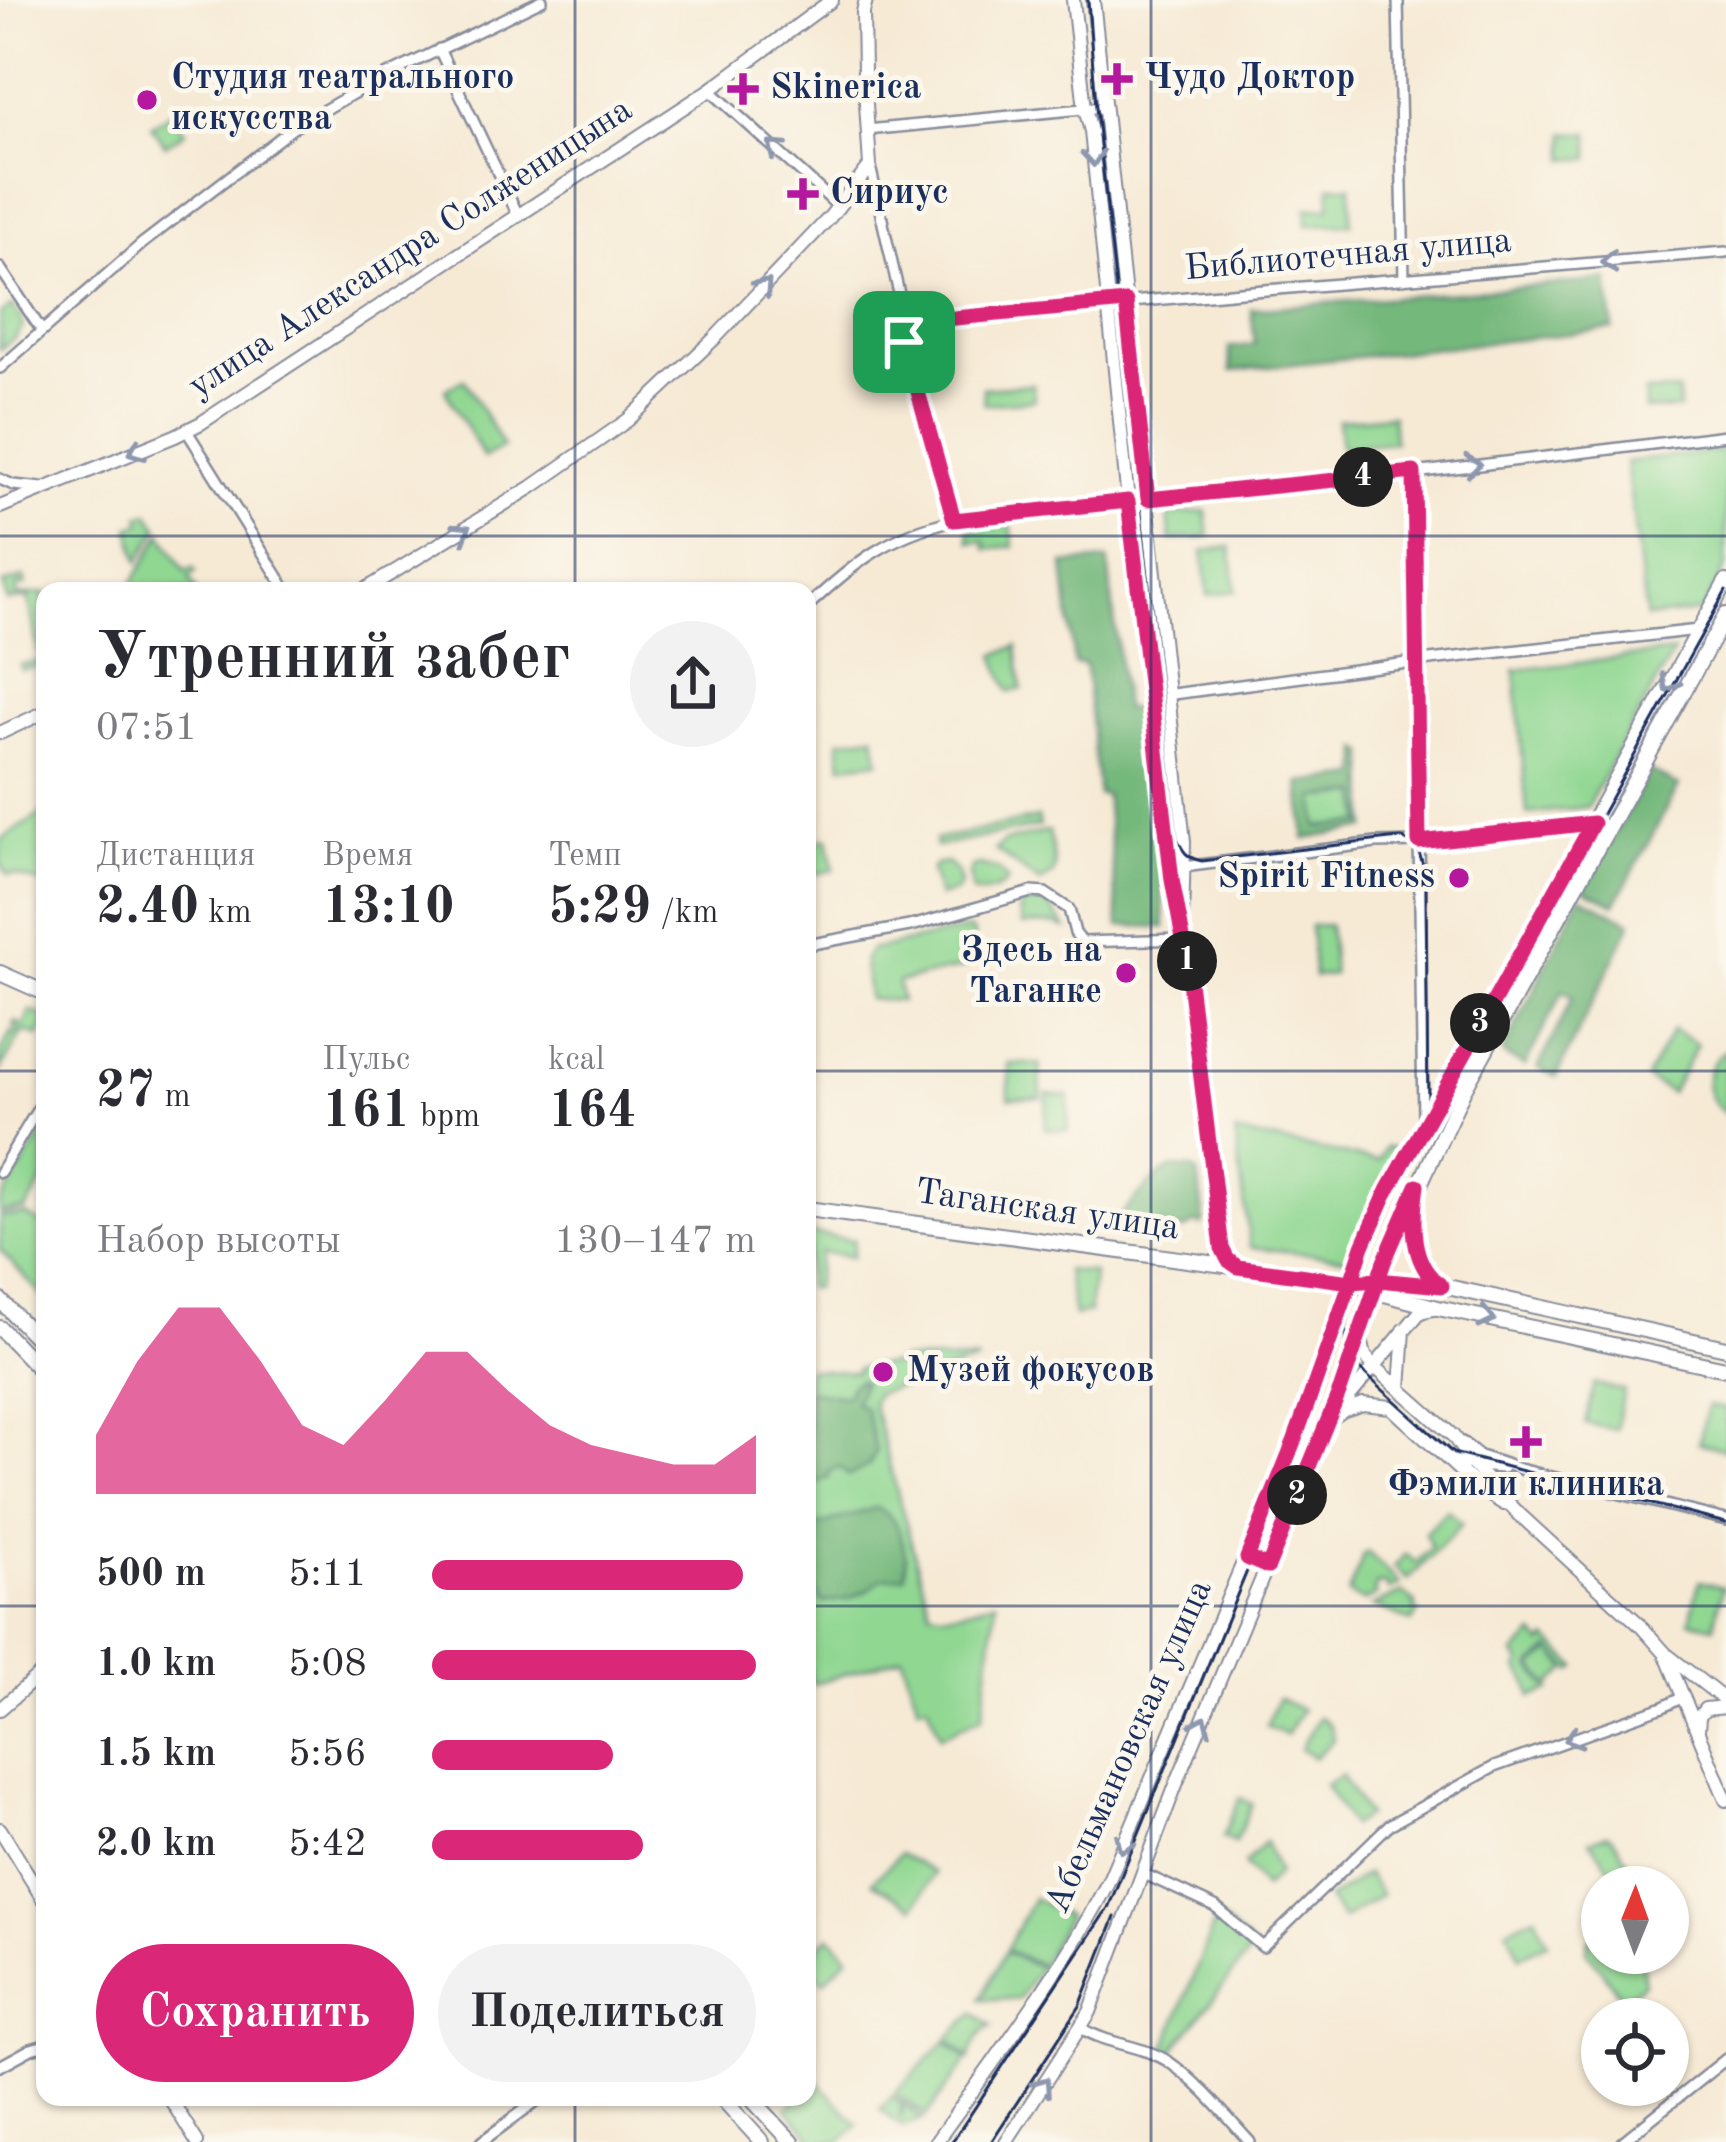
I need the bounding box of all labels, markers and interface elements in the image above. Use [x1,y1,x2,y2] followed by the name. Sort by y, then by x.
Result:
[171,61,514,138] place label: Студия театрального искусства
[1144,61,1355,97] place label: Чудо Доктор
[1101,63,1133,95] marker: Чудо Доктор
[770,71,922,107] place label: Skinerica
[727,73,759,105] marker: Skinerica
[134,87,160,113] marker: Студия театрального искусства
[183,92,639,406] street label: улица Александра Солженицына
[767,141,788,162] one-way arrow
[1080,148,1105,167] one-way arrow
[830,176,949,212] place label: Сириус
[787,178,819,210] marker: Сириус
[1183,224,1513,288] street label: Библиотечная улица
[1599,248,1618,274] one-way arrow
[750,278,772,300] one-way arrow
[853,291,955,393] pin
[871,309,937,375] icon: arrive
[127,437,148,462] one-way arrow
[1333,447,1393,507] pin: 4
[1463,453,1483,479] one-way arrow
[1353,460,1373,493] text: 4
[450,522,472,545] one-way arrow
[630,621,756,747] button: share
[96,627,571,693] text: Утренний забег
[1661,671,1684,693] one-way arrow
[96,709,197,748] text: 07:51
[96,840,256,873] text: Дистанция
[322,840,413,873] text: Время
[548,840,622,873] text: Темп
[1217,860,1435,896] place label: Spirit Fitness
[1446,865,1472,891] marker: Spirit Fitness
[96,883,199,934] text: 2.40
[322,883,455,934] text: 13:10
[548,883,651,934] text: 5:29
[199,897,252,930] text: km
[651,897,718,930] text: /km
[1157,931,1217,991] pin: 1
[960,934,1102,1011] place label: Здесь на Таганке
[1177,944,1197,977] text: 1
[1113,960,1139,986] marker: Здесь на Таганке
[1450,993,1510,1053] pin: 3
[1470,1006,1490,1039] text: 3
[322,1044,410,1077] text: Пульс
[548,1044,605,1077] text: kcal
[96,1067,155,1118] text: 27
[155,1081,191,1114] text: m
[322,1087,411,1138] text: 161
[548,1087,637,1138] text: 164
[411,1101,480,1134] text: bpm
[913,1175,1181,1247] street label: Таганская улица
[96,1222,341,1261] text: Набор высоты
[554,1222,756,1261] text: 130–147 m
[1477,1304,1497,1330] one-way arrow
[907,1354,1154,1390] place label: Музей фокусов
[870,1359,896,1385] marker: Музей фокусов
[1510,1426,1542,1458] marker: Фэмили клиника
[1267,1465,1327,1525] pin: 2
[1388,1468,1664,1504] place label: Фэмили клиника
[1287,1478,1307,1511] text: 2
[96,1555,206,1594] text: 500 m
[288,1555,367,1594] text: 5:11
[1040,1575,1220,1919] street label: Абельмановская улица
[96,1645,216,1684] text: 1.0 km
[288,1645,367,1684] text: 5:08
[1187,1715,1211,1736] one-way arrow
[1563,1723,1584,1748] one-way arrow
[96,1735,216,1774] text: 1.5 km
[288,1735,367,1774] text: 5:56
[96,1825,216,1864] text: 2.0 km
[288,1825,367,1864] text: 5:42
[1115,1833,1139,1854] one-way arrow
[1581,1866,1689,1974] north arrow
[1581,1866,1689,2106] map controls
[96,1944,414,2082] button: Сохранить
[438,1944,756,2082] button: Поделиться
[1581,1998,1689,2106] button: locate
[1029,2076,1051,2098] one-way arrow

